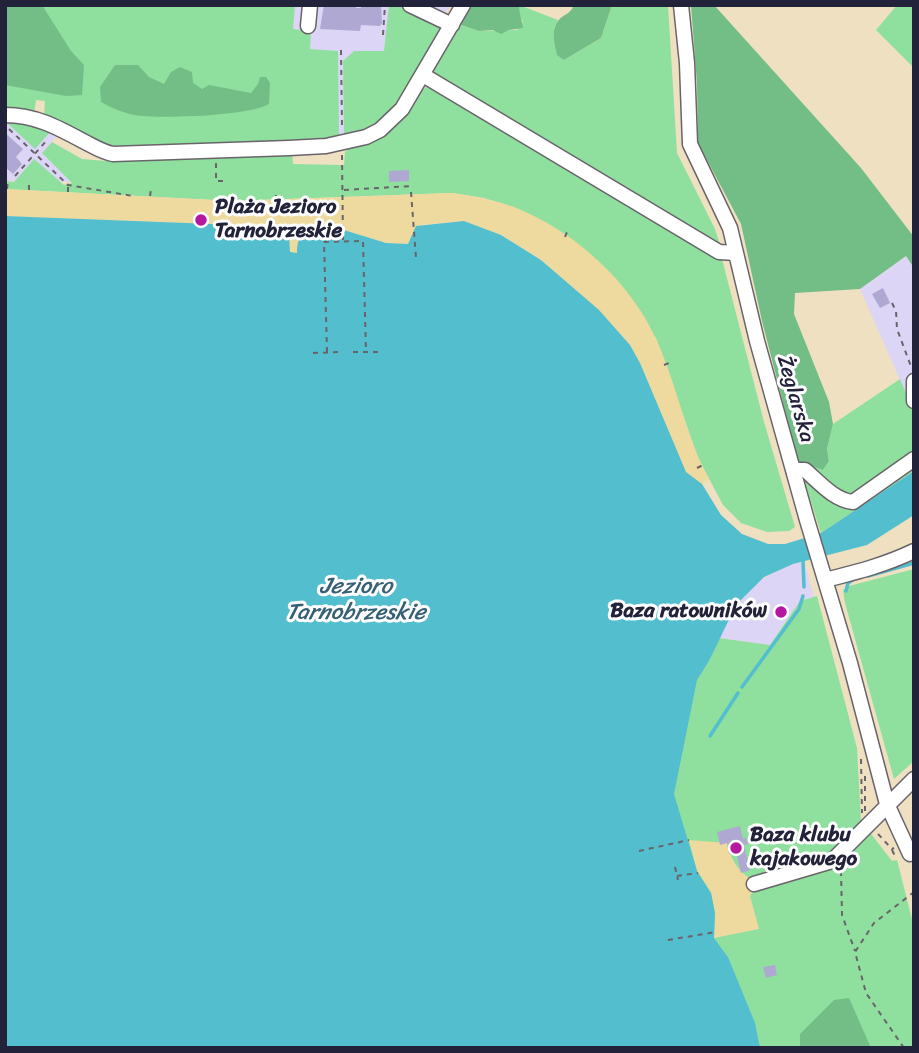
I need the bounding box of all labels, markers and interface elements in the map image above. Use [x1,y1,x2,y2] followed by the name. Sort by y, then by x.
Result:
[215,195,342,245] place label: Plaża Jezioro Tarnobrzeskie
[193,212,209,228] marker: Plaża Jezioro Tarnobrzeskie
[771,353,819,445] street label: Żeglarska
[286,573,426,627] water label: Jezioro Tarnobrzeskie
[610,599,767,625] place label: Baza ratowników
[773,604,789,620] marker: Baza ratowników
[750,823,857,873] place label: Baza klubu kajakowego
[728,840,744,856] marker: Baza klubu kajakowego

